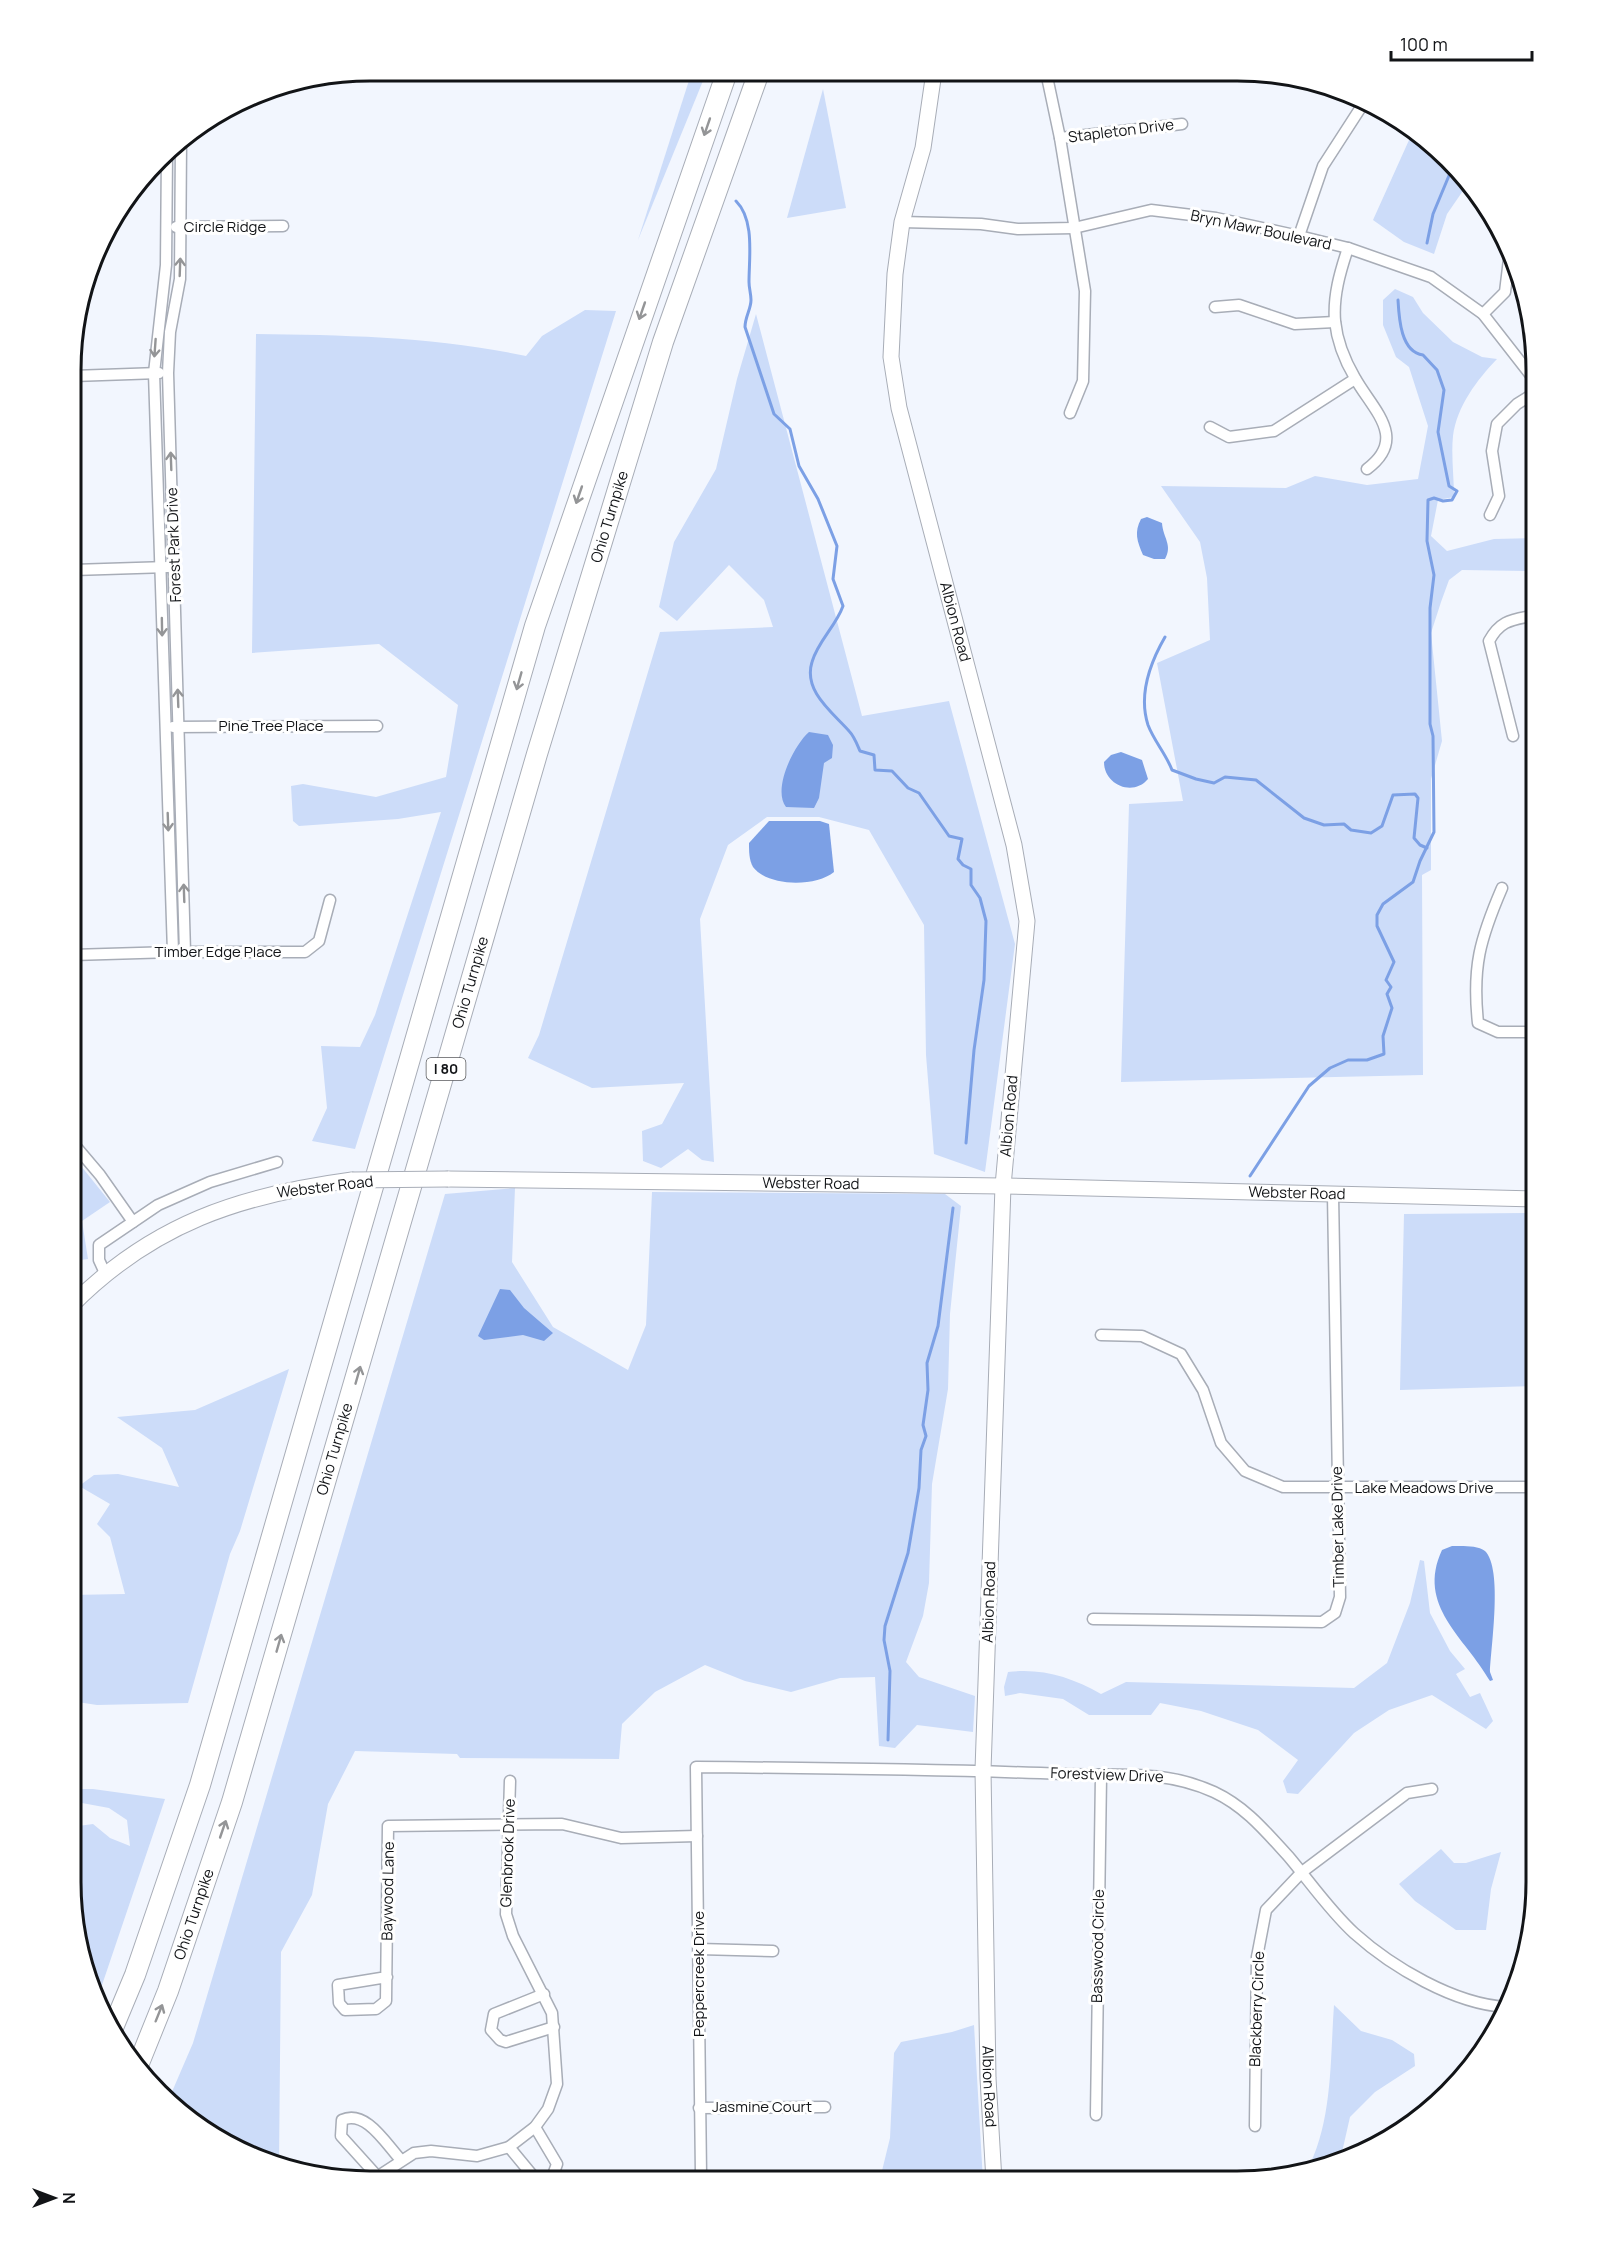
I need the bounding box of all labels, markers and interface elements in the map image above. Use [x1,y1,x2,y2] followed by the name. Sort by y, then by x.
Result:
[1391,24,1532,62] scale bar
[1400,32,1448,56] text: 100 m
[1067,114,1175,147] street label: Stapleton Drive
[701,117,712,136] one-way arrow
[1189,204,1333,255] street label: Bryn Mawr Boulevard
[184,216,266,237] street label: Circle Ridge
[174,258,186,278] one-way arrow
[636,301,647,320] one-way arrow
[149,338,160,358] one-way arrow
[165,452,177,472] one-way arrow
[585,468,633,565] street label: Ohio Turnpike
[573,485,584,504] one-way arrow
[161,487,186,603] street label: Forest Park Drive
[935,579,976,664] street label: Albion Road
[157,617,168,637] one-way arrow
[513,671,524,690] one-way arrow
[173,689,184,709] one-way arrow
[219,715,324,736] street label: Pine Tree Place
[163,812,174,832] one-way arrow
[178,884,189,904] one-way arrow
[447,934,493,1031] street label: Ohio Turnpike
[154,941,282,962] street label: Timber Edge Place
[426,1058,466,1080] road number: I 80
[994,1074,1023,1158] street label: Albion Road
[276,1170,374,1203] street label: Webster Road
[762,1172,860,1194] street label: Webster Road
[1248,1181,1346,1204] street label: Webster Road
[353,1366,364,1385] one-way arrow
[311,1400,358,1498] street label: Ohio Turnpike
[1326,1466,1349,1588] street label: Timber Lake Drive
[1354,1477,1494,1498] street label: Lake Meadows Drive
[977,1561,1000,1643] street label: Albion Road
[274,1633,285,1652] one-way arrow
[1050,1762,1164,1787] street label: Forestview Drive
[495,1798,520,1908] street label: Glenbrook Drive
[218,1820,229,1839] one-way arrow
[376,1841,399,1941] street label: Baywood Lane
[168,1866,219,1963] street label: Ohio Turnpike
[1086,1889,1109,2003] street label: Basswood Circle
[688,1911,709,2037] street label: Peppercreek Drive
[1244,1950,1269,2067] street label: Blackberry Circle
[154,2005,165,2023] one-way arrow
[977,2046,1002,2128] street label: Albion Road
[712,2096,812,2117] street label: Jasmine Court
[24,2168,84,2228] north arrow
[58,2192,80,2204] text: N

